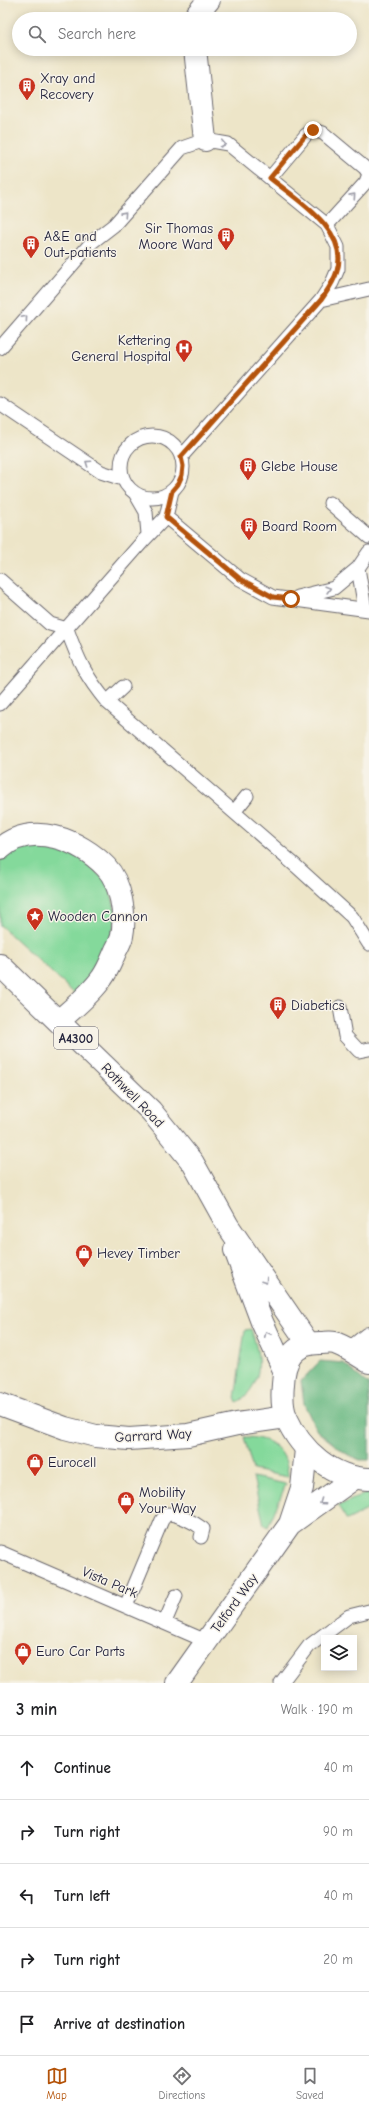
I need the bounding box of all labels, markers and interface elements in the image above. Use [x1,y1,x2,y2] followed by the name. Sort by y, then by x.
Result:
[12,12,357,56] search box
[26,23,48,45] icon: search
[58,25,136,43] text: Search here
[40,70,95,103] place label: Xray and Recovery
[17,76,37,101] building icon: Xray and Recovery
[304,121,322,139] route end
[219,139,226,147] one-way arrow
[348,194,355,201] one-way arrow
[119,211,127,219] one-way arrow
[139,220,213,253] place label: Sir Thomas Moore Ward
[216,226,236,251] building icon: Sir Thomas Moore Ward
[44,228,116,261] place label: A&E and Out-patients
[21,234,41,259] building icon: A&E and Out-patients
[21,316,28,323] one-way arrow
[71,332,171,365] place label: Kettering General Hospital
[174,338,194,363] hospital icon: Kettering General Hospital
[238,456,258,481] building icon: Glebe House
[261,458,338,475] place label: Glebe House
[85,461,92,468] one-way arrow
[239,516,259,541] building icon: Board Room
[262,518,337,535] place label: Board Room
[324,585,331,594] one-way arrow
[282,590,300,608] route start
[25,906,45,931] place icon: Wooden Cannon
[48,908,148,925] place label: Wooden Cannon
[268,995,288,1020] building icon: Diabetics
[291,997,345,1014] place label: Diabetics
[54,1027,98,1049] road number: A4300
[98,1060,168,1131] street label: Rothwell Road
[74,1243,94,1268] shop icon: Hevey Timber
[97,1245,180,1262] place label: Hevey Timber
[261,1277,268,1284] one-way arrow
[264,1331,272,1338] one-way arrow
[114,1425,193,1446] street label: Garrard Way
[25,1452,45,1477] shop icon: Eurocell
[48,1454,96,1471] place label: Eurocell
[139,1484,197,1517] place label: Mobility Your Way
[116,1490,136,1515] shop icon: Mobility Your Way
[319,1497,326,1505] one-way arrow
[79,1563,140,1602] street label: Vista Park
[207,1570,262,1636] street label: Telford Way
[321,1635,357,1671] map controls
[321,1635,357,1671] button: layers
[13,1641,33,1666] shop icon: Euro Car Parts
[36,1643,125,1660] place label: Euro Car Parts
[16,1700,57,1719] text: 3 min
[281,1702,353,1717] text: Walk · 190 m
[16,1757,38,1779] icon: ahead
[54,1759,111,1777] text: Continue
[324,1760,353,1775] text: 40 m
[16,1821,38,1843] icon: right
[54,1823,120,1841] text: Turn right
[323,1824,353,1839] text: 90 m
[16,1885,38,1907] icon: left
[54,1887,110,1905] text: Turn left
[324,1888,353,1903] text: 40 m
[16,1949,38,1971] icon: right
[54,1951,120,1969] text: Turn right
[323,1952,353,1967] text: 20 m
[16,2013,38,2035] icon: arrive
[54,2015,185,2033] text: Arrive at destination
[46,2065,68,2102] tab: Map
[159,2065,205,2102] tab: Directions
[296,2065,323,2102] tab: Saved

